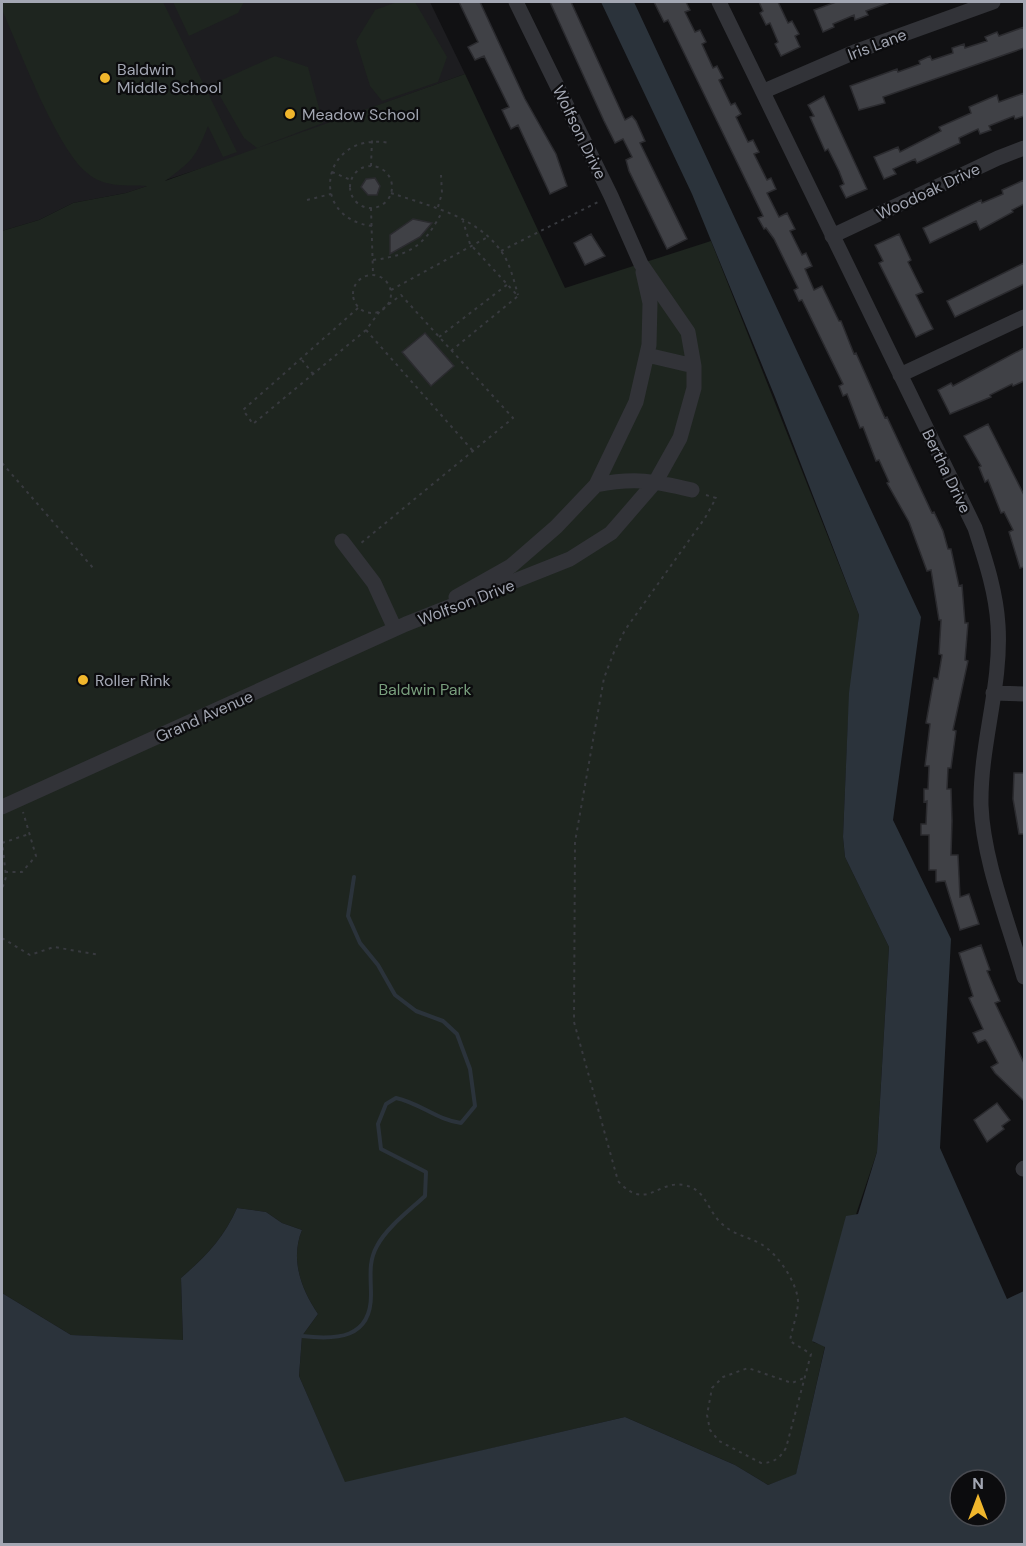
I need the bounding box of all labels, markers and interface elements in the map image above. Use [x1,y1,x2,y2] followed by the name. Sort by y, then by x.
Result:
[845,24,910,65] street label: Iris Lane
[117,59,221,98] place label: Baldwin Middle School
[98,71,112,85] marker: Baldwin Middle School
[548,82,611,183] street label: Wolfson Drive
[302,104,419,125] place label: Meadow School
[283,107,297,121] marker: Meadow School
[873,158,983,225] street label: Woodoak Drive
[917,426,976,517] street label: Bertha Drive
[415,574,517,630] street label: Wolfson Drive
[95,670,171,691] place label: Roller Rink
[76,673,90,687] marker: Roller Rink
[378,679,472,700] park label: Baldwin Park
[152,686,256,747] street label: Grand Avenue
[948,1468,1008,1528] north arrow
[972,1473,984,1494] text: N

